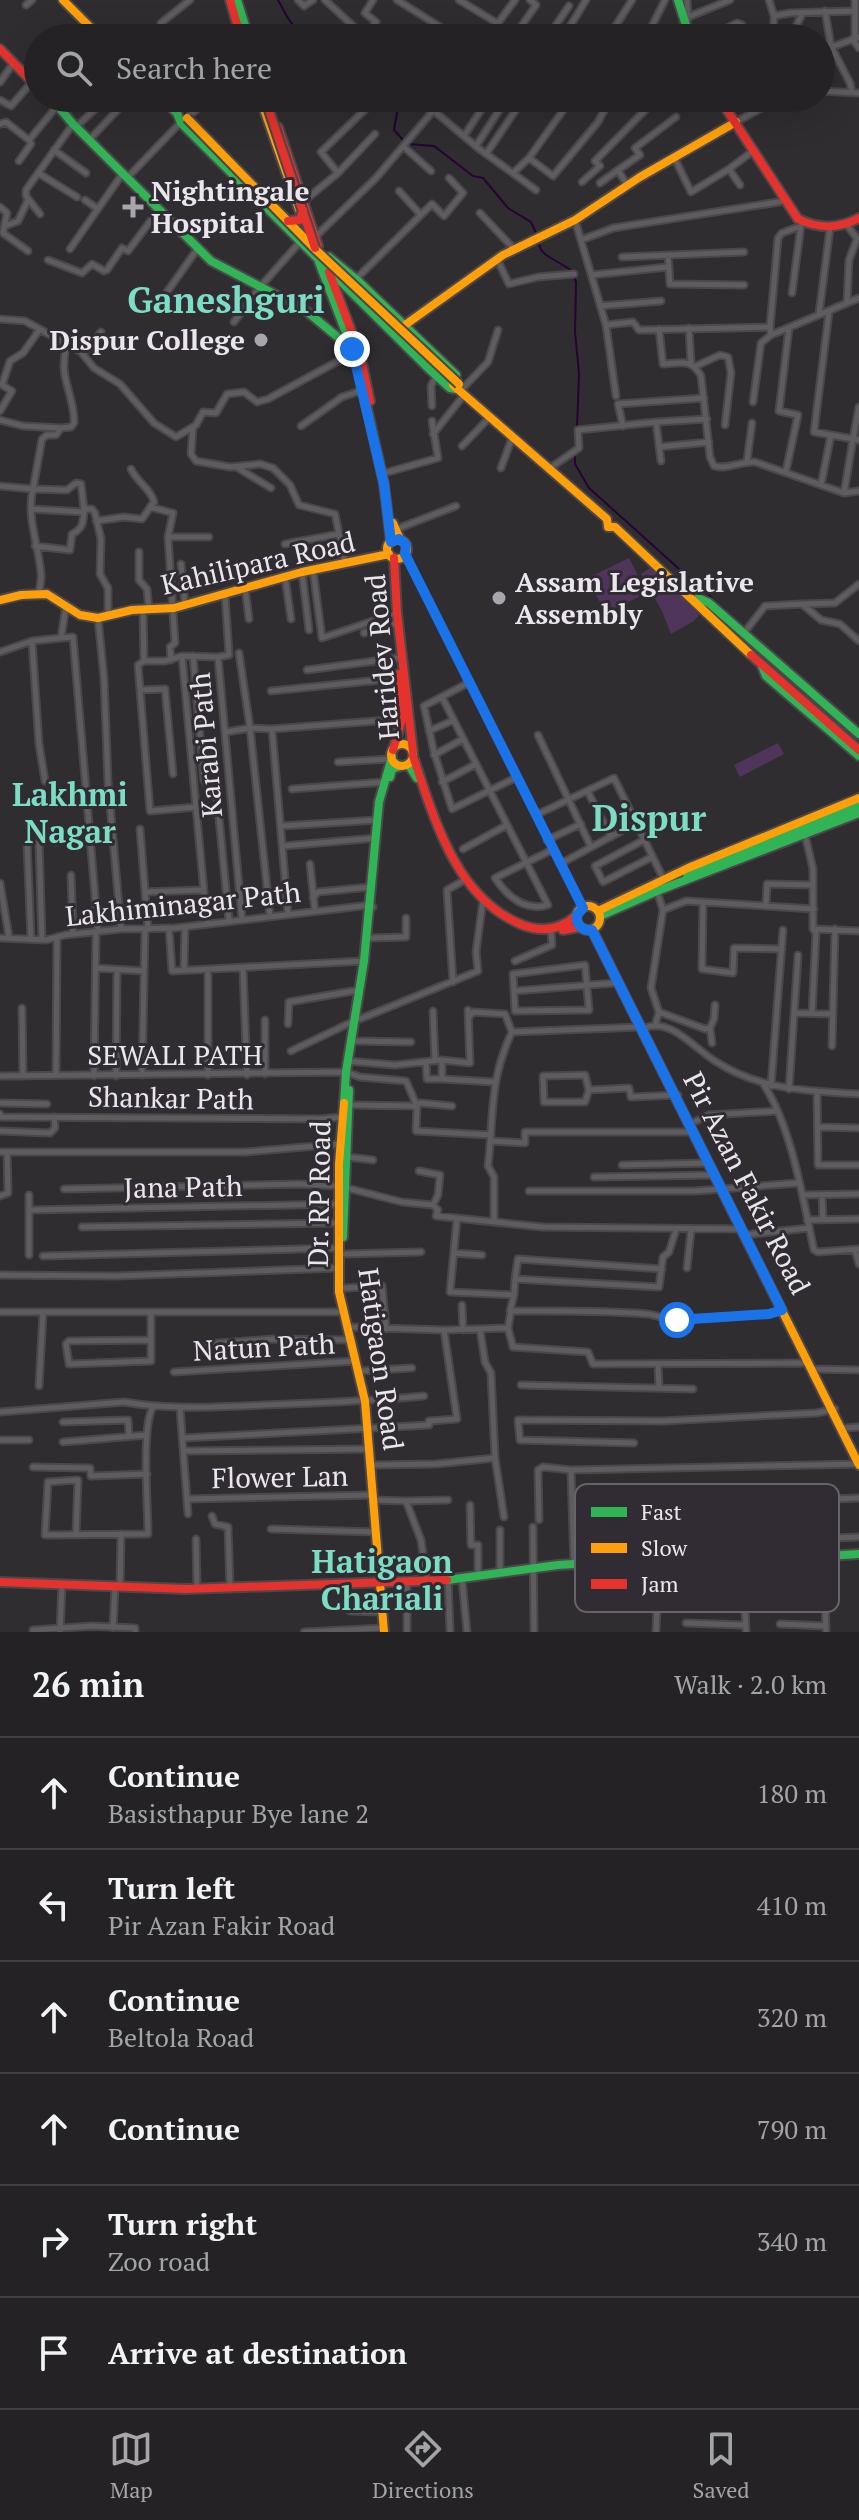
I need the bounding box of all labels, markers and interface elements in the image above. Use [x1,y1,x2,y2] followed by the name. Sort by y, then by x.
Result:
[24,24,835,112] search box
[52,46,96,90] icon: search
[116,48,272,88] text: Search here
[151,172,309,241] place label: Nightingale Hospital
[122,196,144,218] marker: Nightingale Hospital
[127,276,325,323] district label: Ganeshguri
[50,321,245,358] place label: Dispur College
[252,331,270,349] marker: Dispur College
[334,331,370,367] route end
[157,522,359,603] street label: Kahilipara Road
[515,563,754,632] place label: Assam Legislative Assembly
[356,573,407,741] street label: Haridev Road
[490,589,508,607] marker: Assam Legislative Assembly
[181,671,230,819] street label: Karabi Path
[12,773,128,852] district label: Lakhmi Nagar
[592,794,707,841] district label: Dispur
[64,873,302,934] street label: Lakhiminagar Path
[87,1036,263,1073] street label: SEWALI PATH
[675,1065,819,1300] street label: Pir Azan Fakir Road
[88,1078,254,1117] street label: Shankar Path
[299,1120,338,1268] street label: Dr. RP Road
[123,1167,243,1206] street label: Jana Path
[350,1265,413,1452] street label: Hatigaon Road
[659,1302,695,1338] route start
[192,1324,336,1369] street label: Natun Path
[211,1457,349,1496] street label: Flower Lan
[575,1484,839,1612] legend
[641,1497,682,1526] text: Fast
[641,1533,688,1562] text: Slow
[311,1540,453,1619] district label: Hatigaon Chariali
[641,1569,679,1598] text: Jam
[32,1662,144,1707] text: 26 min
[674,1667,827,1701] text: Walk · 2.0 km
[108,1756,240,1796] text: Continue
[32,1771,76,1815] icon: ahead
[757,1776,827,1810] text: 180 m
[108,1796,369,1830] text: Basisthapur Bye lane 2
[108,1868,235,1908] text: Turn left
[32,1883,76,1927] icon: left
[757,1888,827,1922] text: 410 m
[108,1908,335,1942] text: Pir Azan Fakir Road
[108,1980,240,2020] text: Continue
[32,1995,76,2039] icon: ahead
[757,2000,827,2034] text: 320 m
[108,2020,254,2054] text: Beltola Road
[32,2107,76,2151] icon: ahead
[108,2109,240,2149] text: Continue
[757,2112,827,2146] text: 790 m
[108,2204,257,2244] text: Turn right
[32,2219,76,2263] icon: right
[757,2224,827,2258] text: 340 m
[108,2244,210,2278] text: Zoo road
[32,2331,76,2375] icon: arrive
[108,2333,407,2373] text: Arrive at destination
[109,2427,153,2504] tab: Map
[372,2427,474,2504] tab: Directions
[693,2427,750,2504] tab: Saved

